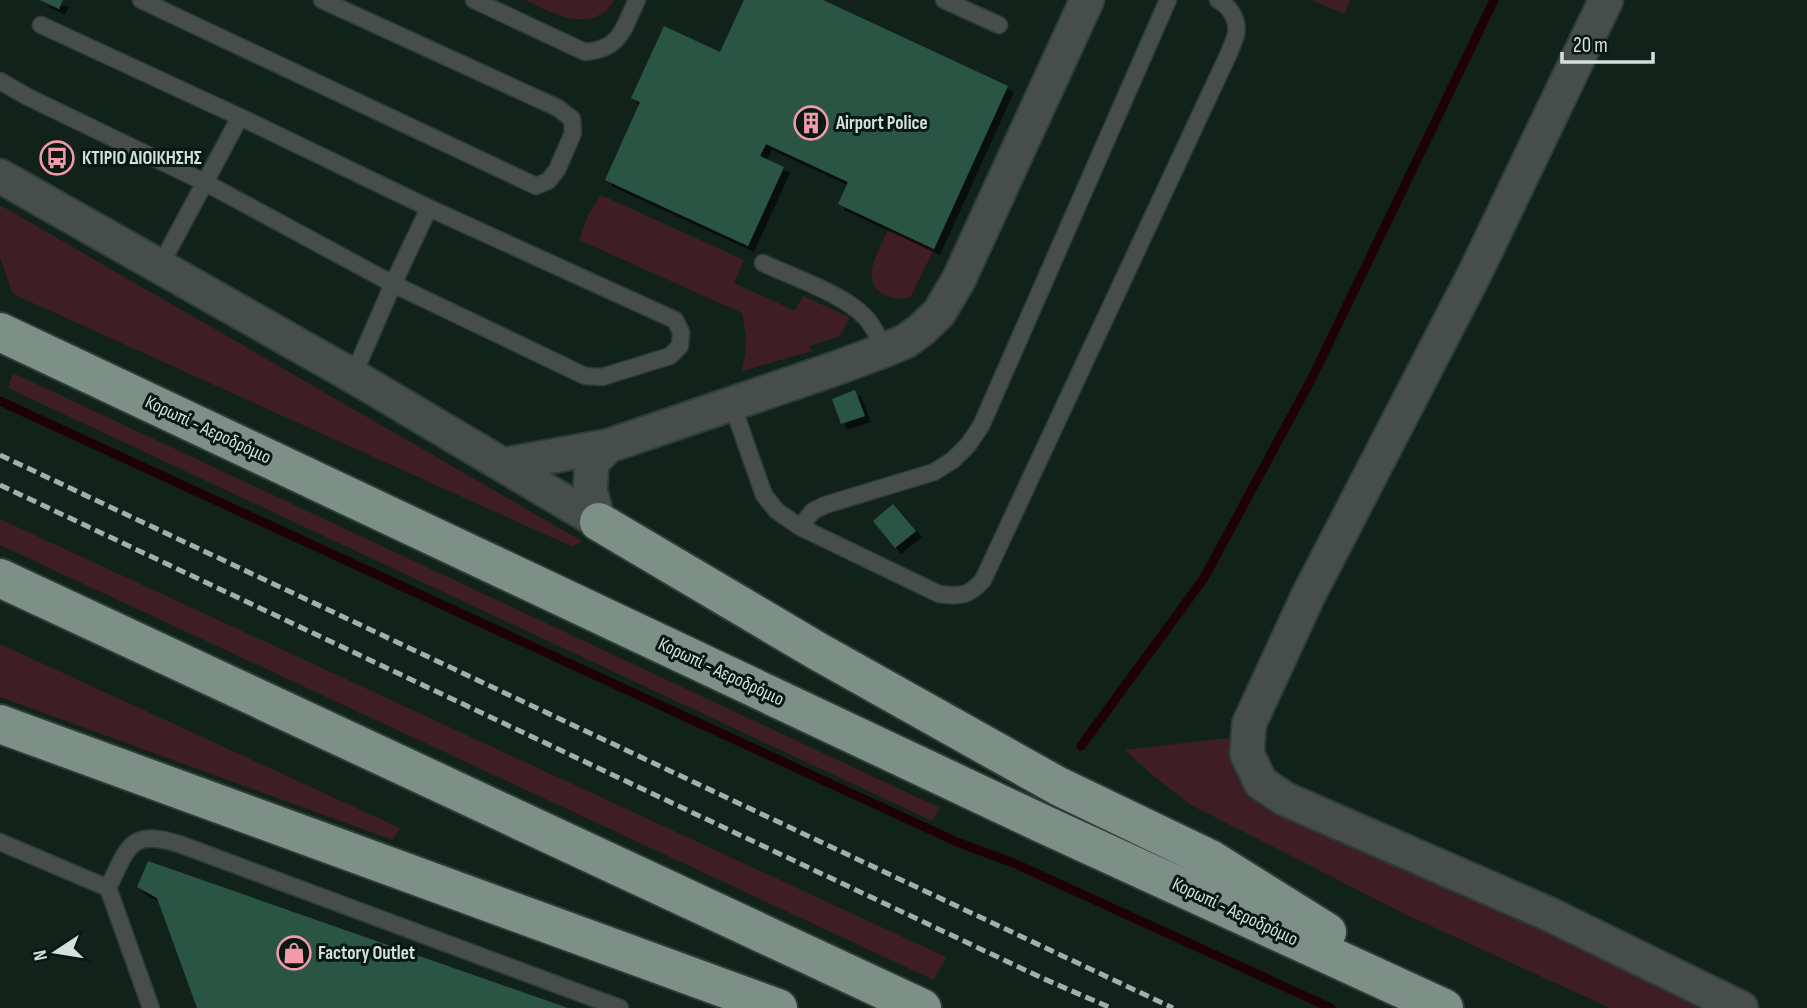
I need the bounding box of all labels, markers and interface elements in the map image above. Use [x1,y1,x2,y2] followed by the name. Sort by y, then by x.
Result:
[1562,21,1653,65] scale bar
[1573,33,1608,58] text: 20 m
[792,104,830,142] building icon: Airport Police
[835,112,928,135] place label: Airport Police
[38,139,76,177] bus stop icon: ΚΤΙΡΙΟ ΔΙΟΙΚΗΣΗΣ
[82,147,202,170] place label: ΚΤΙΡΙΟ ΔΙΟΙΚΗΣΗΣ
[141,391,275,469] street label: Κορωπί - Αεροδρόμιο
[654,633,788,711] street label: Κορωπί - Αεροδρόμιο
[1168,873,1302,951] street label: Κορωπί - Αεροδρόμιο
[21,917,91,987] north arrow
[275,934,313,972] shop icon: Factory Outlet
[318,942,415,965] place label: Factory Outlet
[29,948,53,963] text: N

